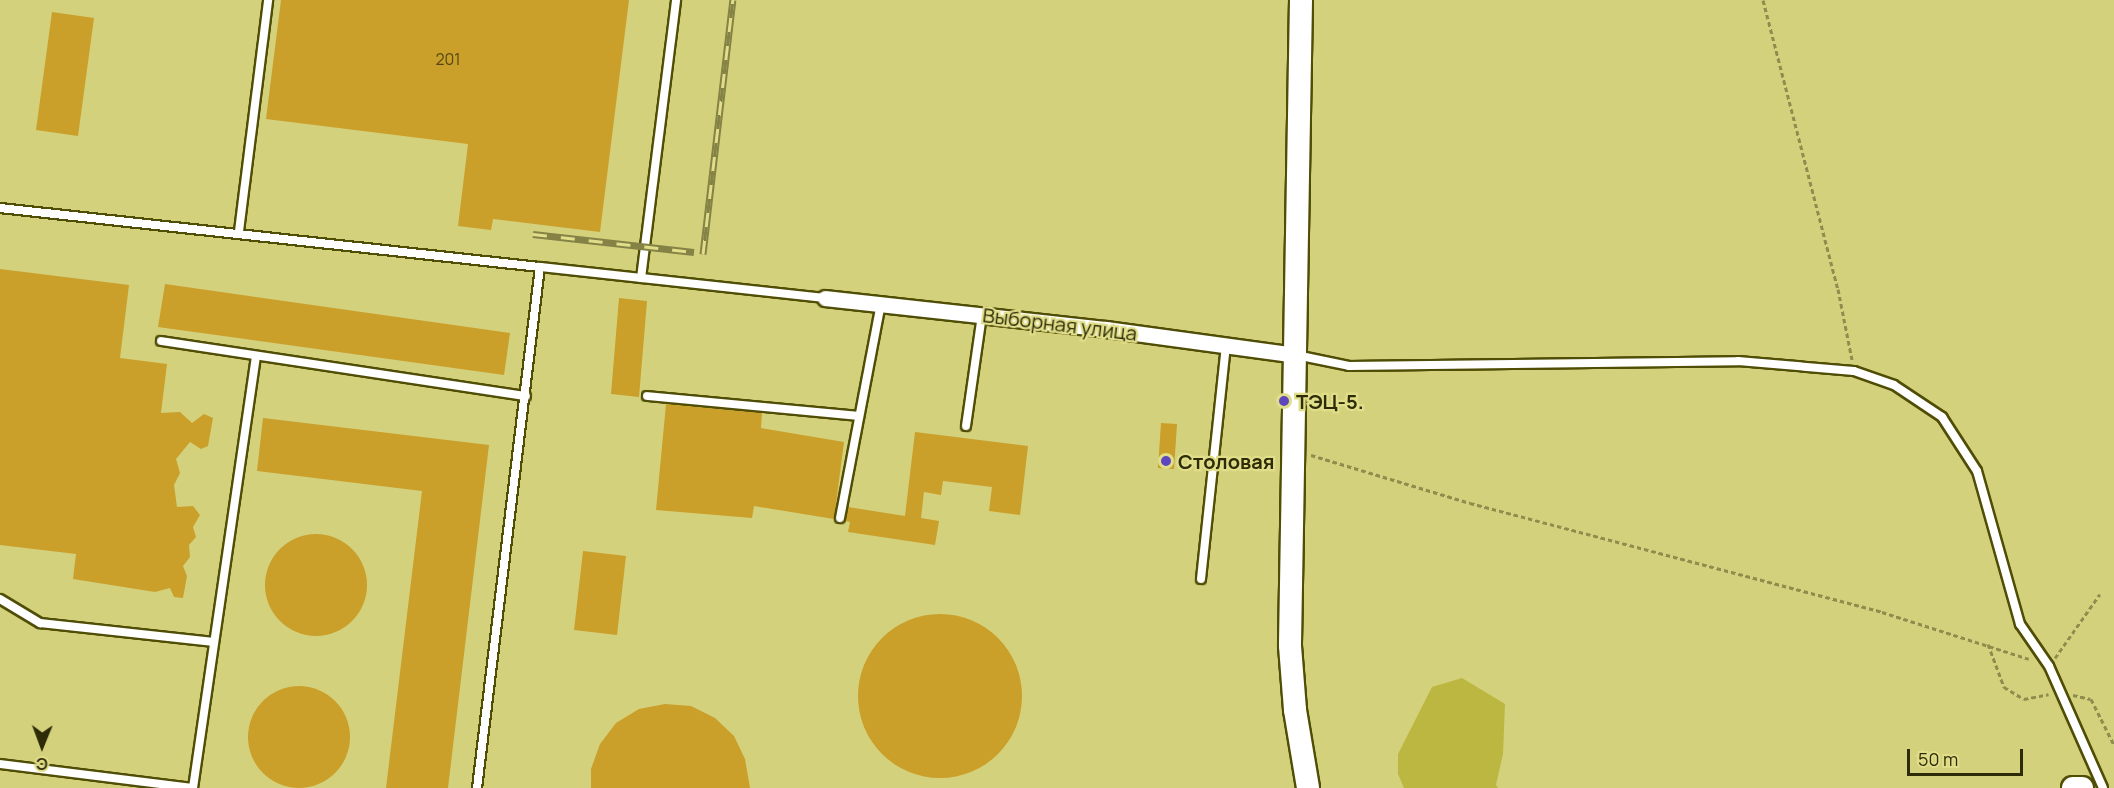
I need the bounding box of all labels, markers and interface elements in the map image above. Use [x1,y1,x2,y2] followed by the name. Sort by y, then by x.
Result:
[435,49,461,69] house number: 201
[981,303,1139,345] street label: Выборная улица
[1296,389,1364,413] place label: ТЭЦ-5.
[1277,394,1291,408] marker: ТЭЦ-5.
[1178,449,1274,473] place label: Столовая
[1159,454,1173,468] marker: Столовая
[12,716,72,776] north arrow
[1910,737,2026,775] scale bar
[1918,747,1958,771] text: 50 m
[36,753,48,775] text: С

